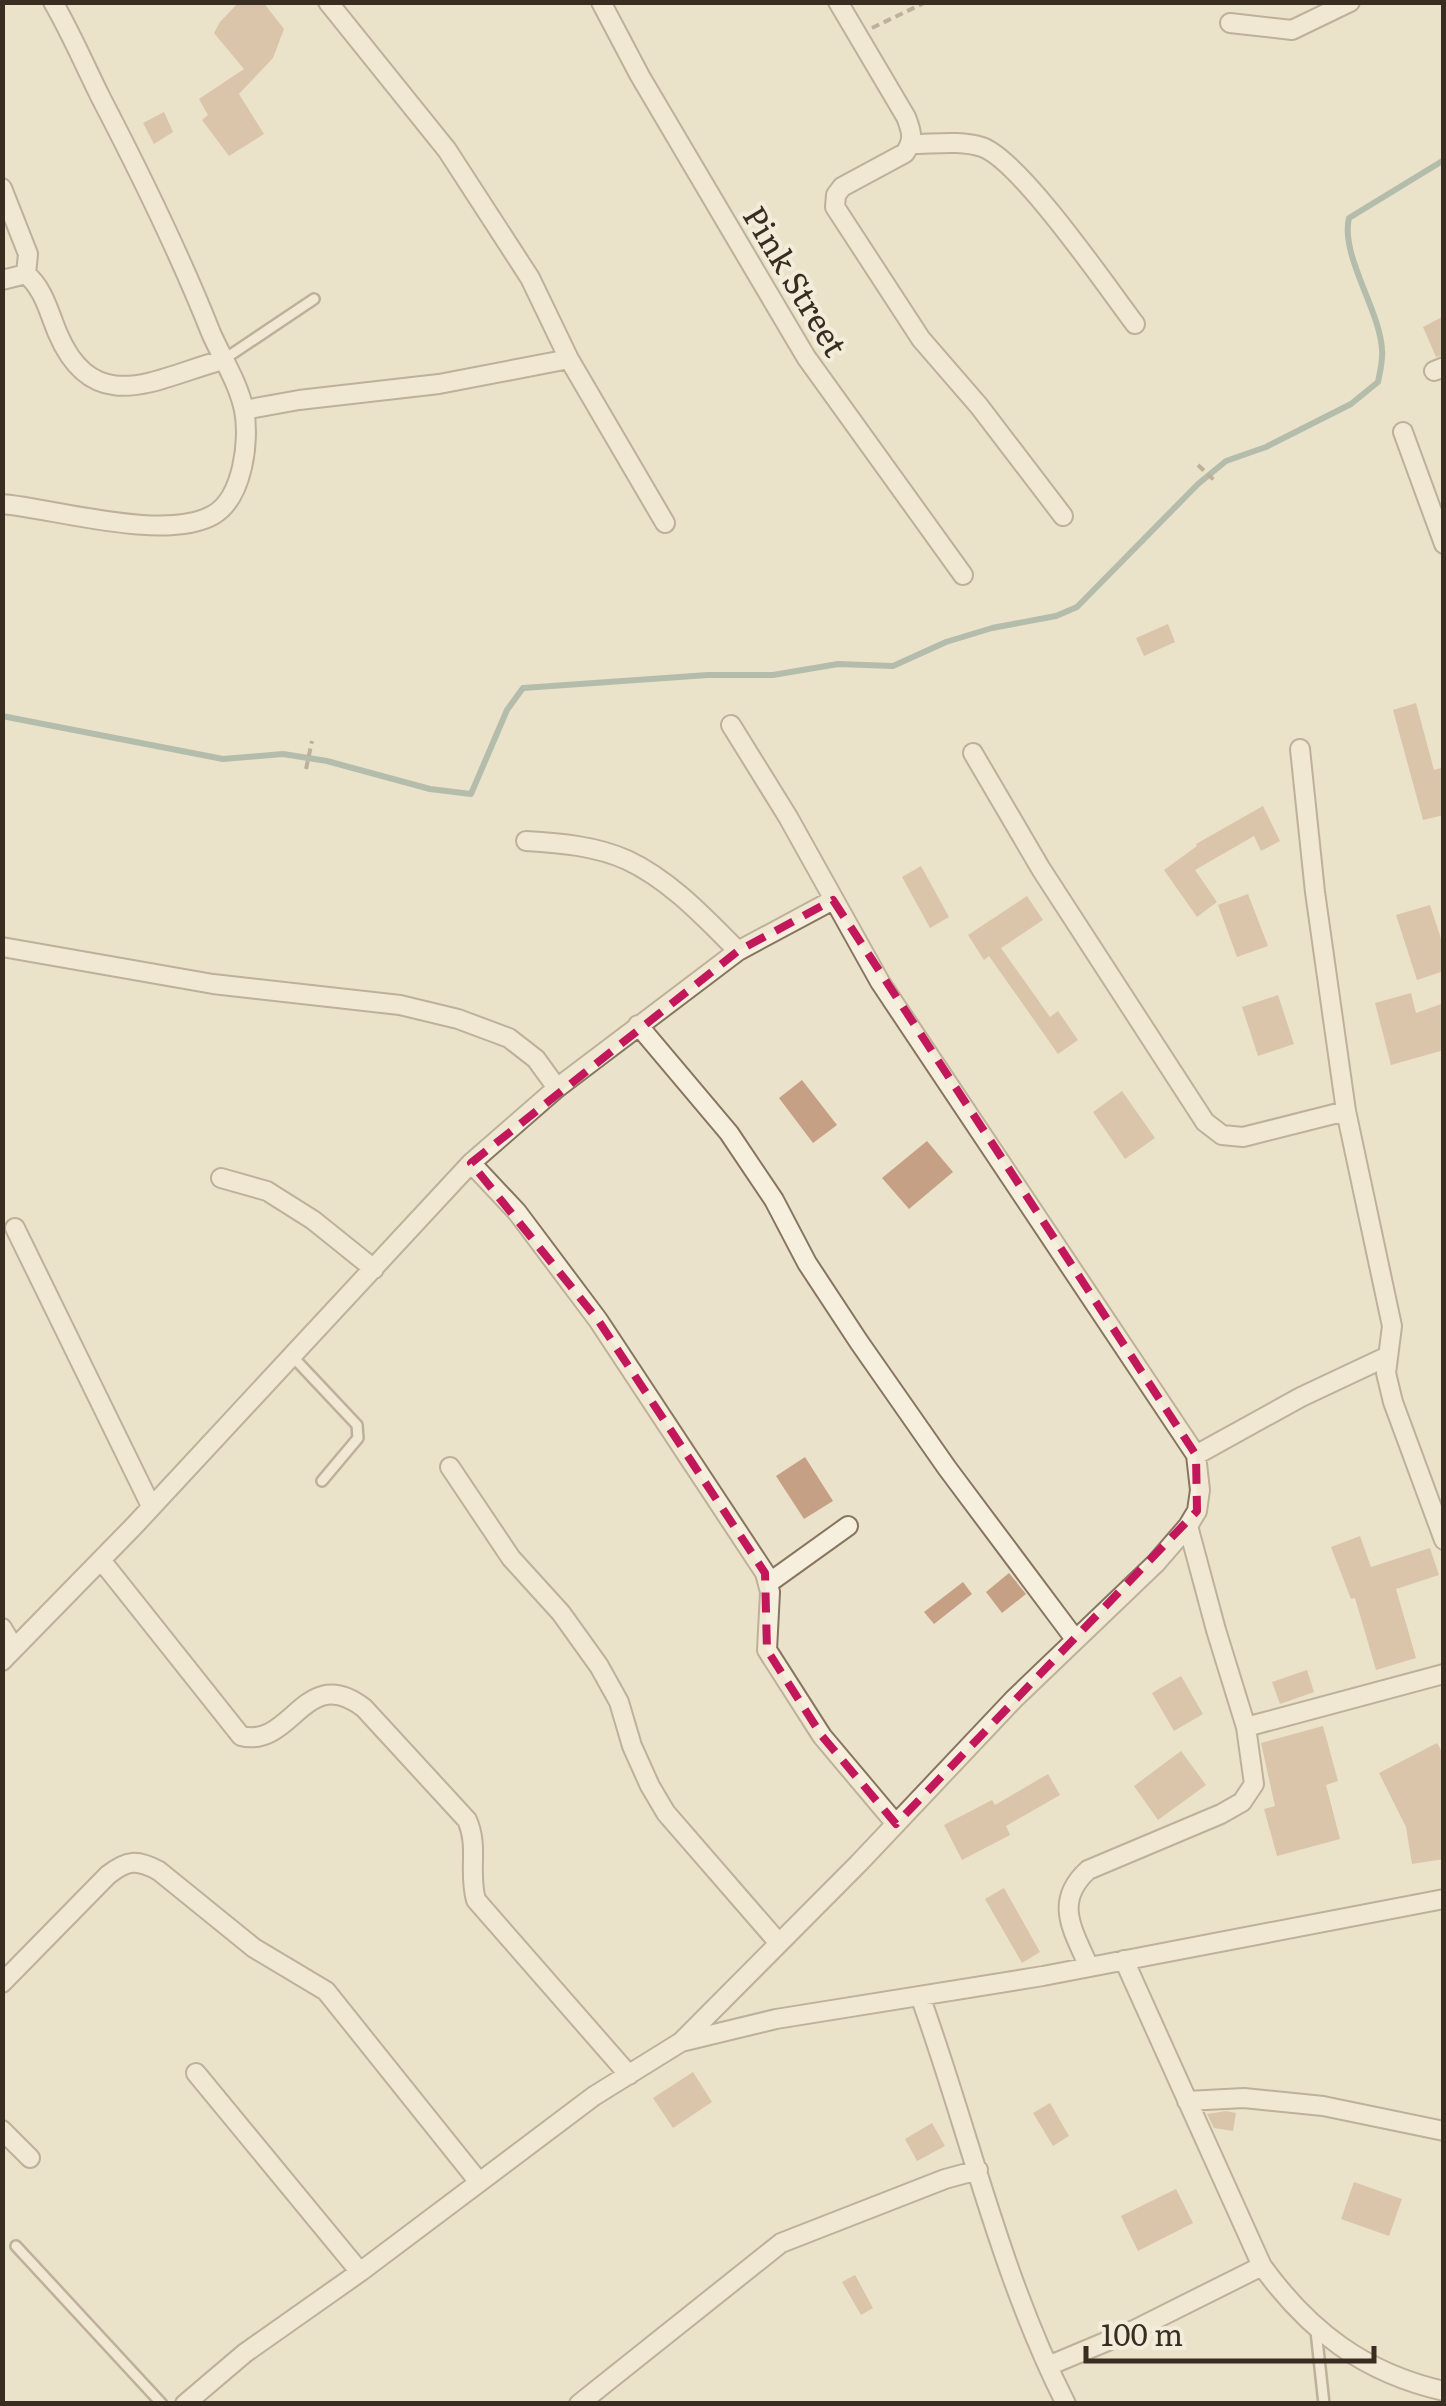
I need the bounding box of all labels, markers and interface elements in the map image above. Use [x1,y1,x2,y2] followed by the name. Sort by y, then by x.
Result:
[733,195,861,365] street label: Pink Street
[1086,2301,1374,2363] scale bar
[1101,2311,1183,2355] text: 100 m

